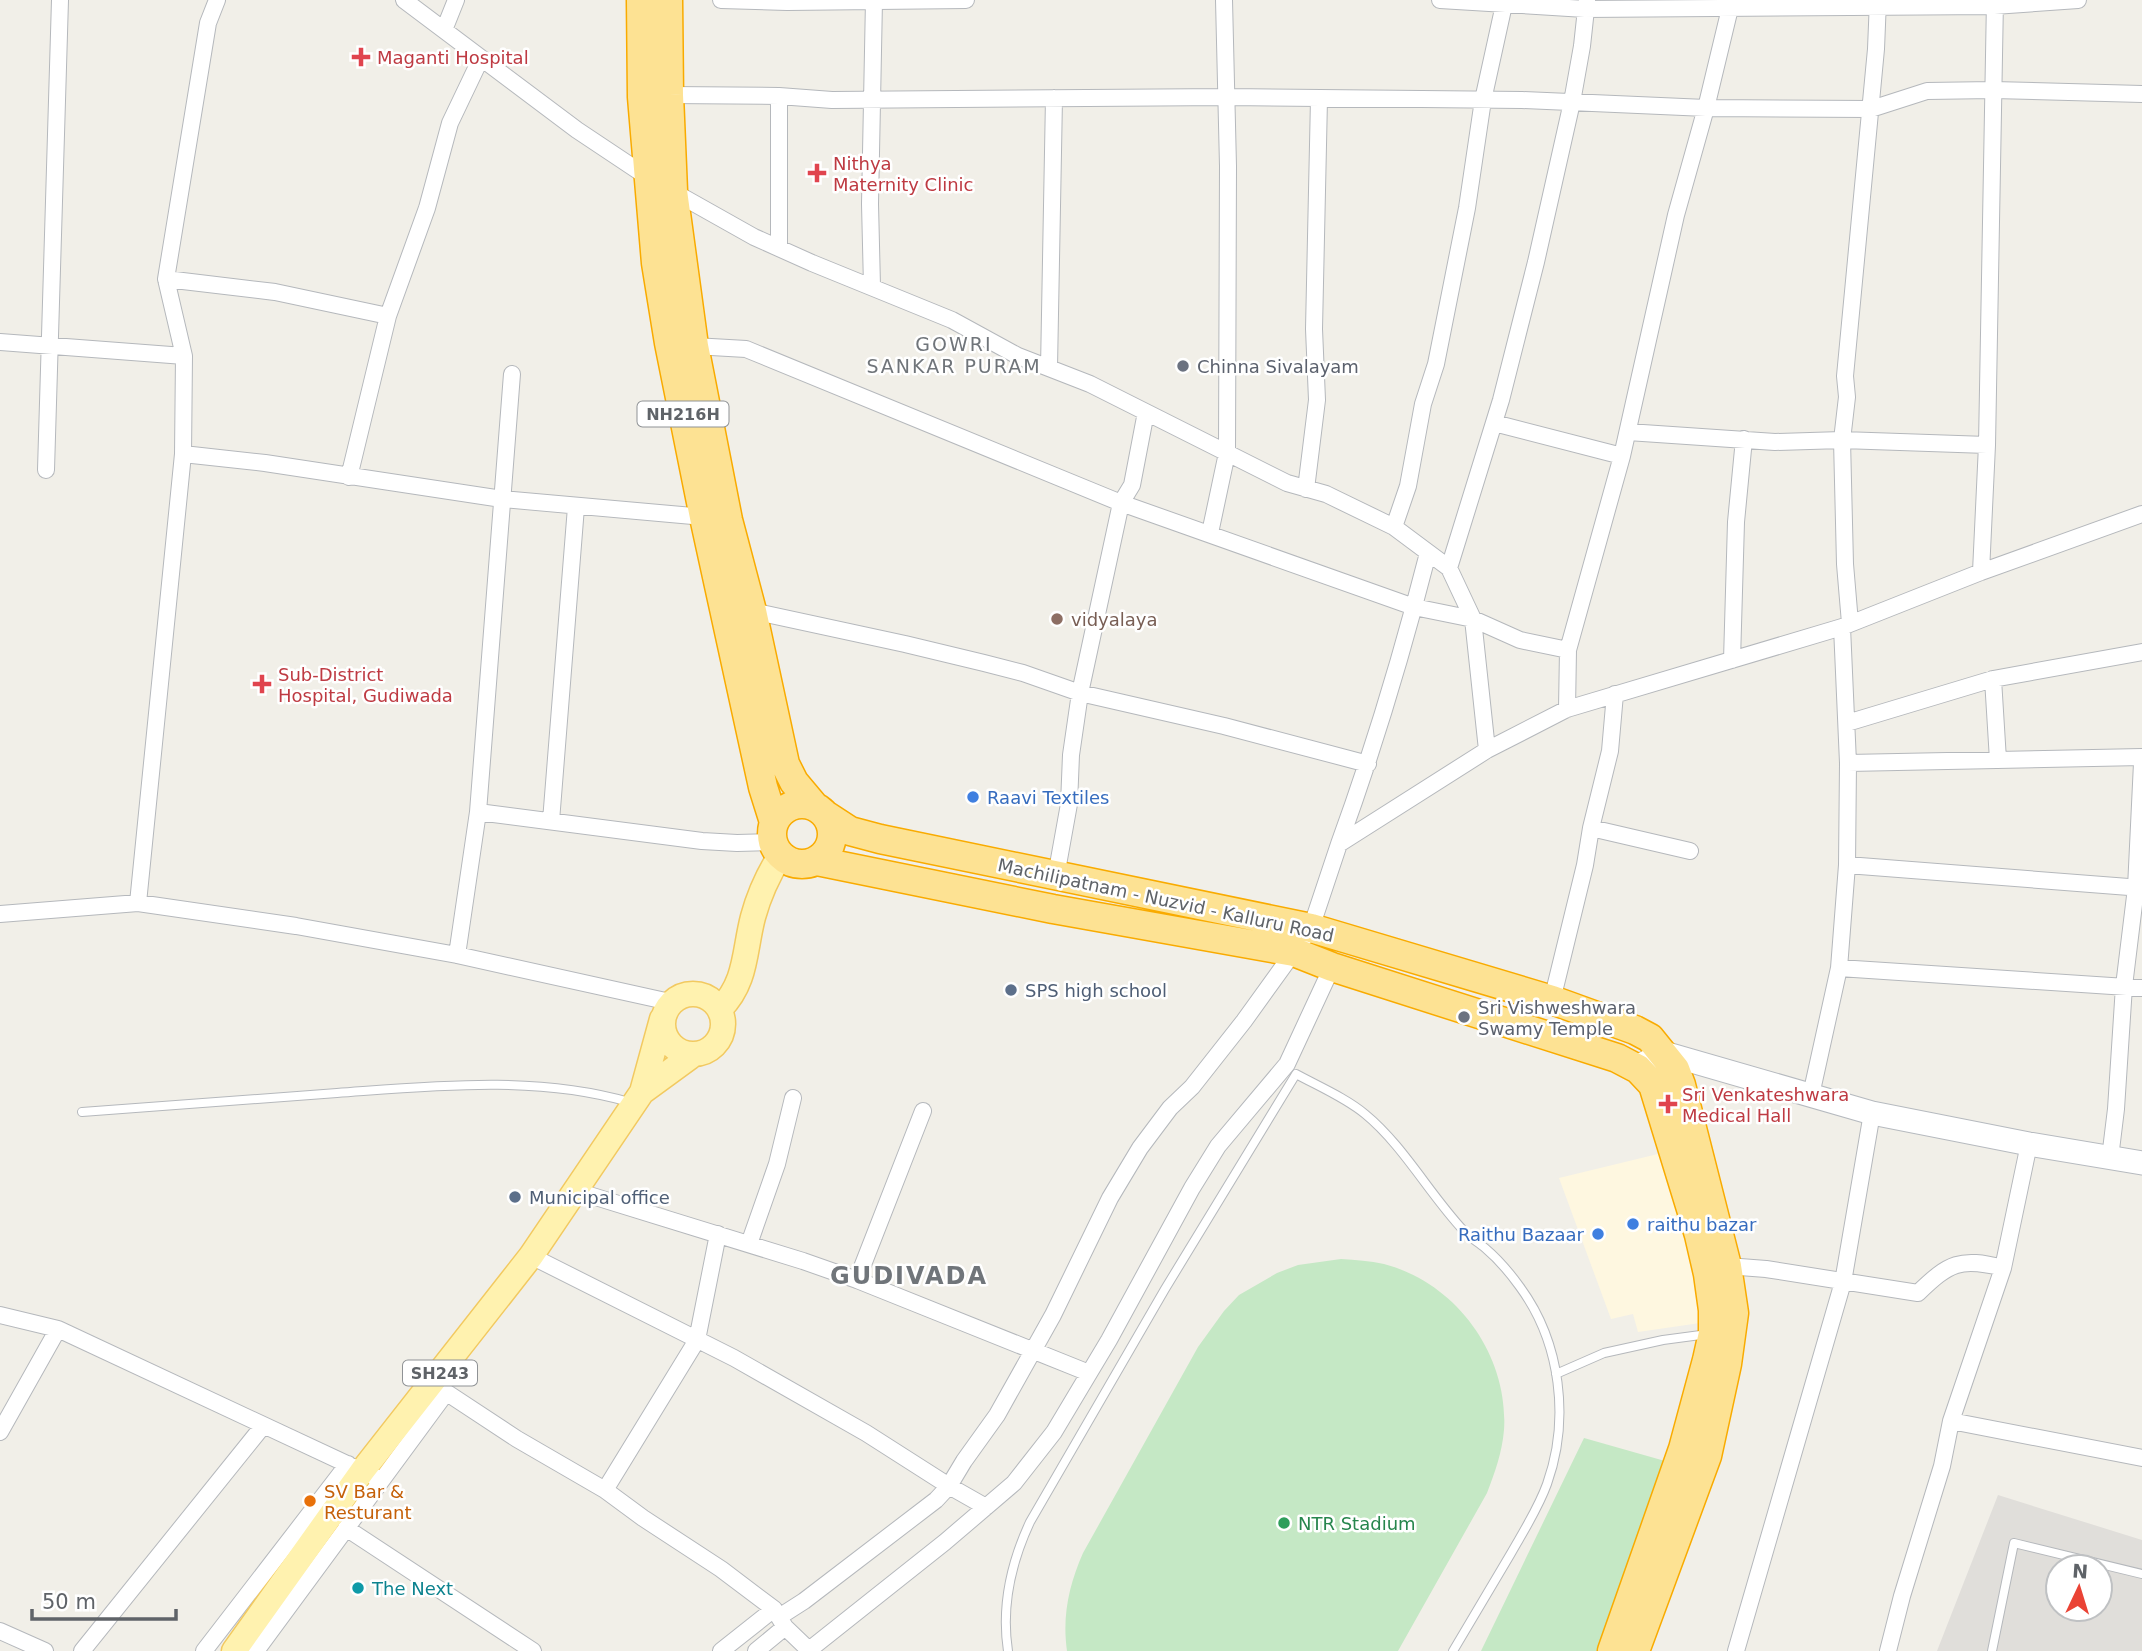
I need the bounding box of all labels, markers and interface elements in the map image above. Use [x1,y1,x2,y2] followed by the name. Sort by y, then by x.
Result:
[351,47,371,67] marker: Maganti Hospital
[377,47,529,68] place label: Maganti Hospital
[833,153,974,195] place label: Nithya Maternity Clinic
[807,163,827,183] marker: Nithya Maternity Clinic
[866,333,1042,377] district label: GOWRI SANKAR PURAM
[1197,356,1359,377] place label: Chinna Sivalayam
[1175,358,1191,374] marker: Chinna Sivalayam
[638,402,728,426] road number: NH216H
[1071,609,1157,630] place label: vidyalaya
[1049,611,1065,627] marker: vidyalaya
[278,664,453,706] place label: Sub-District Hospital, Gudiwada
[252,674,272,694] marker: Sub-District Hospital, Gudiwada
[987,787,1109,808] place label: Raavi Textiles
[965,789,981,805] marker: Raavi Textiles
[996,854,1336,946] street label: Machilipatnam - Nuzvid - Kalluru Road
[1025,980,1167,1001] place label: SPS high school
[1003,982,1019,998] marker: SPS high school
[1478,997,1636,1039] place label: Sri Vishweshwara Swamy Temple
[1456,1009,1472,1025] marker: Sri Vishweshwara Swamy Temple
[1682,1084,1849,1126] place label: Sri Venkateshwara Medical Hall
[1660,1096,1676,1112] marker: Sri Venkateshwara Medical Hall
[529,1187,670,1208] place label: Municipal office
[507,1189,523,1205] marker: Municipal office
[1647,1214,1757,1235] place label: raithu bazar
[1625,1216,1641,1232] marker: raithu bazar
[1458,1224,1585,1245] place label: Raithu Bazaar
[1590,1226,1606,1242] marker: Raithu Bazaar
[830,1262,988,1290] district label: GUDIVADA
[403,1360,477,1386] road number: SH243
[324,1481,412,1523] place label: SV Bar & Resturant
[302,1493,318,1509] marker: SV Bar & Resturant
[1298,1513,1416,1534] place label: NTR Stadium
[1276,1515,1292,1531] marker: NTR Stadium
[2044,1553,2114,1623] north arrow
[2071,1560,2089,1583] text: N
[32,1578,175,1622] scale bar
[371,1578,453,1599] place label: The Next
[350,1580,366,1596] marker: The Next
[42,1590,96,1614] text: 50 m

